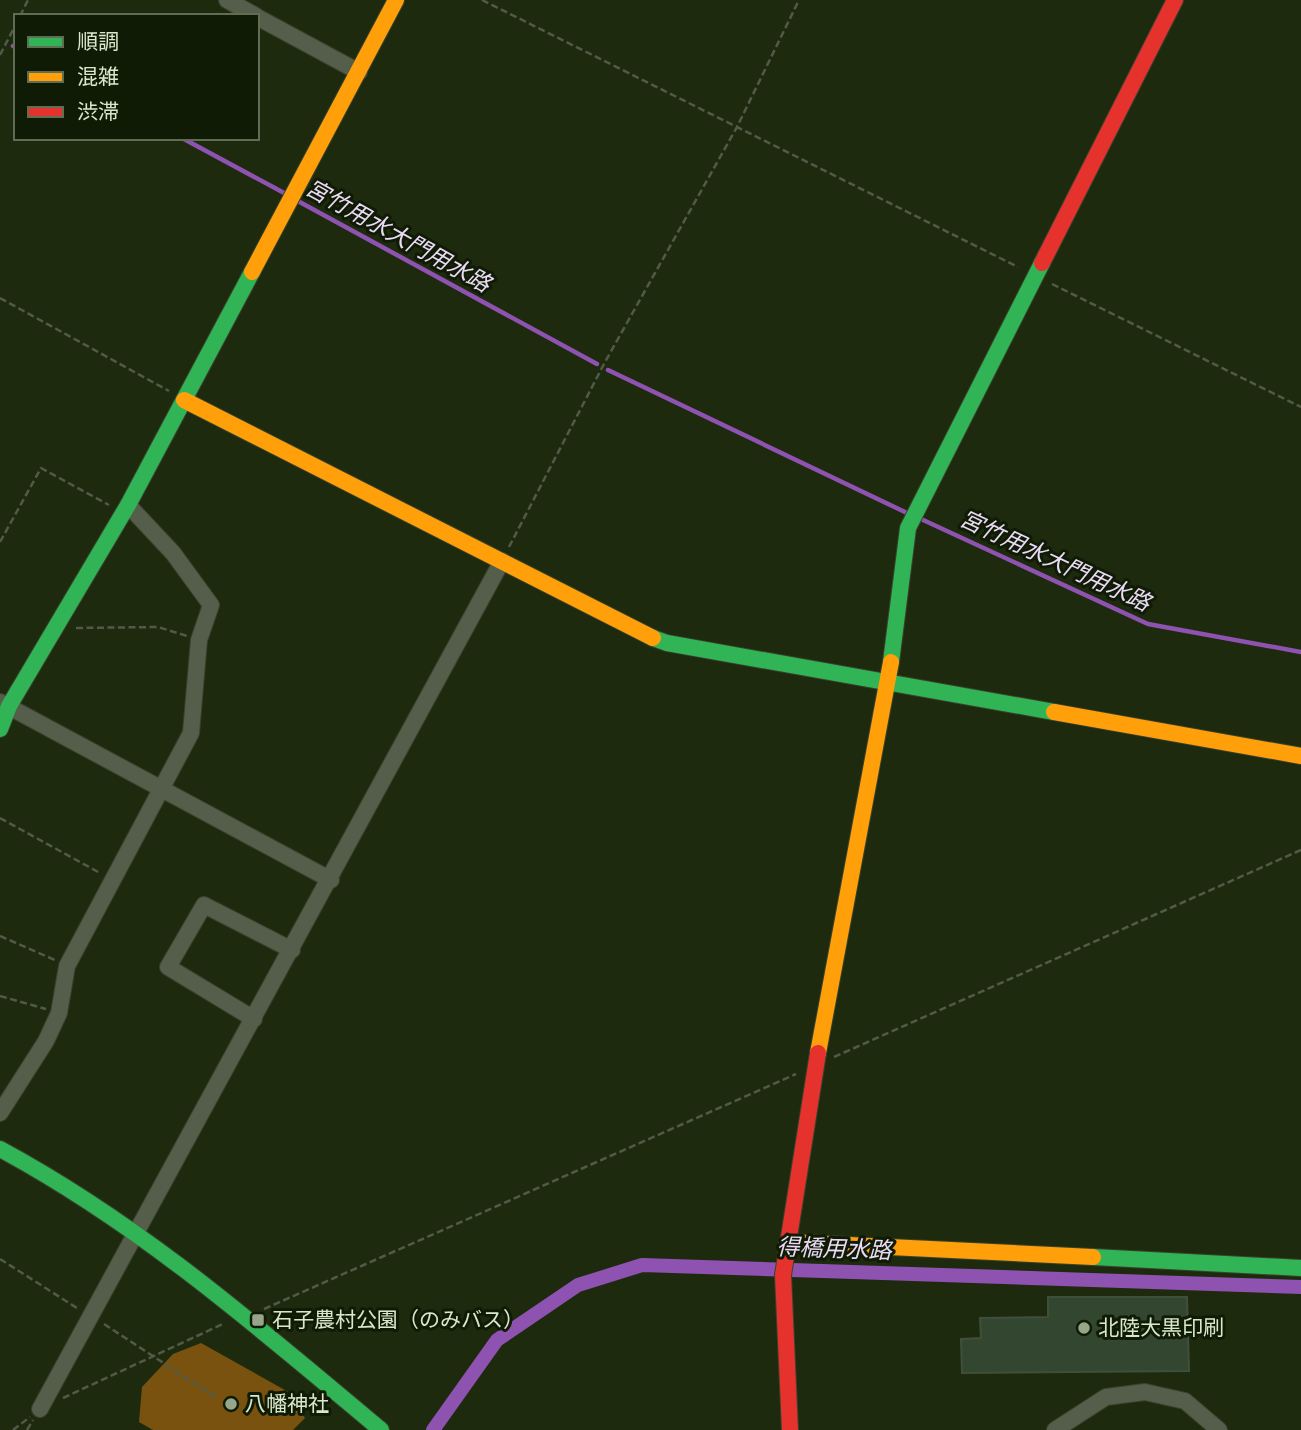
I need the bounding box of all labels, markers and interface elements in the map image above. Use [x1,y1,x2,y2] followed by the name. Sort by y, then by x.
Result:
[14,14,259,140] legend
[77,29,119,55] text: 順調
[77,64,119,90] text: 混雑
[77,99,119,125] text: 渋滞
[300,173,497,300] water label: 宮竹用水大門用水路
[955,504,1157,619] water label: 宮竹用水大門用水路
[776,1233,894,1266] water label: 得橋用水路
[272,1307,524,1333] place label: 石子農村公園（のみバス）
[250,1312,266,1328] marker: 石子農村公園（のみバス）
[1098,1315,1224,1341] place label: 北陸大黒印刷
[1076,1320,1092,1336] marker: 北陸大黒印刷
[245,1391,329,1417] place label: 八幡神社
[223,1396,239,1412] marker: 八幡神社

